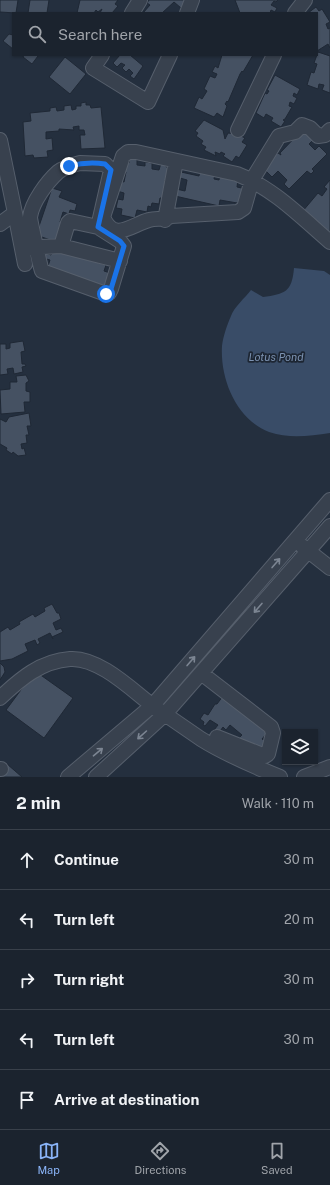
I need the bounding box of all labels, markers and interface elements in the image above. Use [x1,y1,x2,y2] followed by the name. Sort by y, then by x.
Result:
[12,12,318,56] search box
[26,23,48,45] icon: search
[58,26,142,43] text: Search here
[60,157,78,175] route end
[97,285,115,303] route start
[248,351,304,363] water label: Lotus Pond
[271,558,280,568] one-way arrow
[254,603,263,613] one-way arrow
[186,657,195,667] one-way arrow
[282,729,318,765] map controls
[282,729,318,765] button: layers
[137,730,147,739] one-way arrow
[93,747,103,756] one-way arrow
[16,793,61,813] text: 2 min
[242,796,314,811] text: Walk · 110 m
[16,849,38,871] icon: ahead
[54,851,119,868] text: Continue
[284,852,314,867] text: 30 m
[16,909,38,931] icon: left
[54,911,115,928] text: Turn left
[284,912,314,927] text: 20 m
[16,969,38,991] icon: right
[54,971,124,988] text: Turn right
[284,972,314,987] text: 30 m
[16,1029,38,1051] icon: left
[54,1031,115,1048] text: Turn left
[284,1032,314,1047] text: 30 m
[16,1089,38,1111] icon: arrive
[54,1091,199,1108] text: Arrive at destination
[37,1140,60,1176] tab: Map
[135,1140,186,1176] tab: Directions
[261,1140,293,1176] tab: Saved

